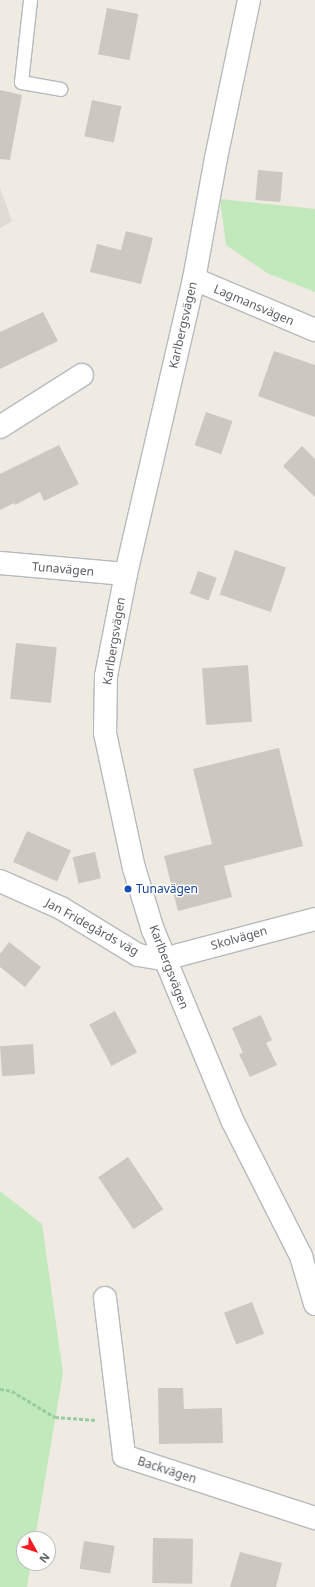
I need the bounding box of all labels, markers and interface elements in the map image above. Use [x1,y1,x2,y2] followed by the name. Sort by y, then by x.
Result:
[166,280,200,370] street label: Karlbergsvägen
[212,282,296,328] street label: Lagmansvägen
[31,559,95,579] street label: Tunavägen
[100,596,128,686] street label: Karlbergsvägen
[136,882,198,896] place label: Tunavägen
[123,884,133,894] marker: Tunavägen
[43,895,141,959] street label: Jan Fridegårds väg
[146,923,192,1011] street label: Karlbergsvägen
[209,923,269,953] street label: Skolvägen
[136,1454,198,1486] street label: Backvägen
[16,1531,56,1571] north arrow
[36,1550,54,1566] text: N

